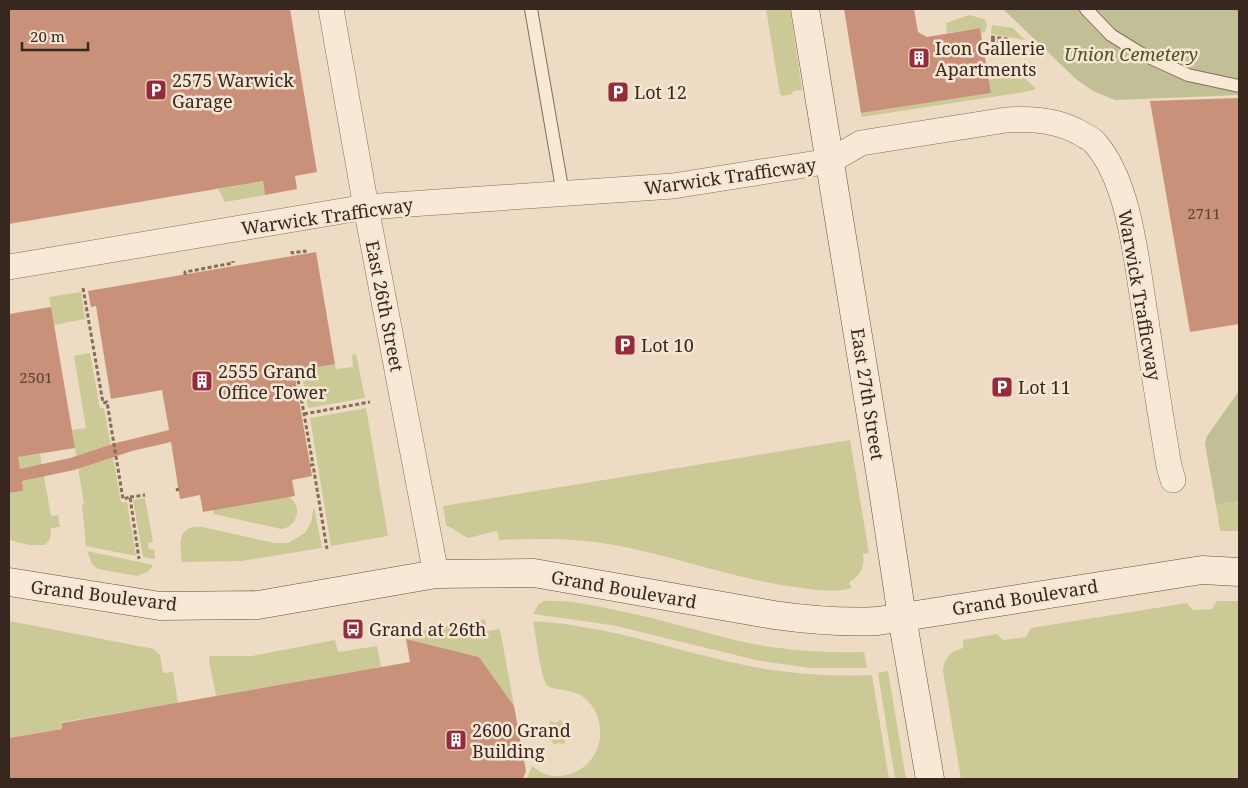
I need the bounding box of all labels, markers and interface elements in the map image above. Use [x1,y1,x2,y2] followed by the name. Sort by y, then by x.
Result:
[22,20,89,52] scale bar
[30,26,65,46] text: 20 m
[935,36,1045,81] place label: Icon Gallerie Apartments
[1064,42,1198,66] park label: Union Cemetery
[907,46,931,70] building icon: Icon Gallerie Apartments
[172,68,294,113] place label: 2575 Warwick Garage
[144,78,168,102] parking icon: 2575 Warwick Garage
[606,80,630,104] parking icon: Lot 12
[634,80,687,104] place label: Lot 12
[643,152,818,200] street label: Warwick Trafficway
[240,192,415,240] street label: Warwick Trafficway
[1187,203,1221,223] house number: 2711
[1113,208,1167,383] street label: Warwick Trafficway
[361,238,409,374] street label: East 26th Street
[846,326,890,462] street label: East 27th Street
[613,333,637,357] parking icon: Lot 10
[641,333,694,357] place label: Lot 10
[218,359,327,404] place label: 2555 Grand Office Tower
[19,367,53,387] house number: 2501
[190,369,214,393] building icon: 2555 Grand Office Tower
[990,375,1014,399] parking icon: Lot 11
[1018,375,1071,399] place label: Lot 11
[549,564,699,614] street label: Grand Boulevard
[29,574,179,616] street label: Grand Boulevard
[950,574,1100,620] street label: Grand Boulevard
[341,617,365,641] bus stop icon: Grand at 26th
[369,617,487,641] place label: Grand at 26th
[472,718,571,763] place label: 2600 Grand Building
[444,728,468,752] building icon: 2600 Grand Building

